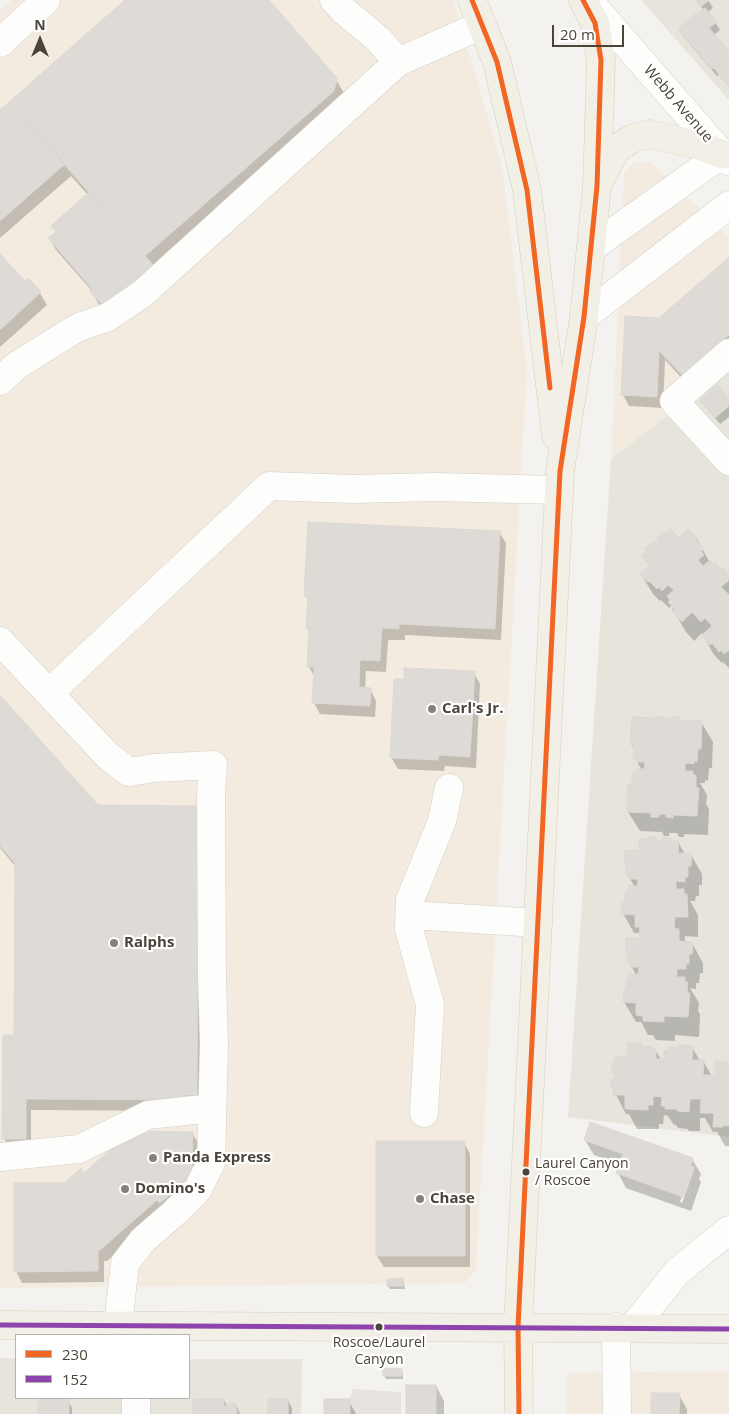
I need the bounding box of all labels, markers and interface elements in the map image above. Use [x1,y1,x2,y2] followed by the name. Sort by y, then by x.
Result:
[15,15,65,65] north arrow
[34,15,46,34] text: N
[554,15,626,47] scale bar
[560,24,595,44] text: 20 m
[639,62,717,146] street label: Webb Avenue
[442,700,503,718] place label: Carl's Jr.
[426,703,438,715] marker: Carl's Jr.
[124,934,174,952] place label: Ralphs
[108,937,120,949] marker: Ralphs
[163,1149,271,1167] place label: Panda Express
[147,1152,159,1164] marker: Panda Express
[535,1156,629,1188] place label: Laurel Canyon / Roscoe
[521,1167,531,1177] marker: Laurel Canyon / Roscoe
[135,1180,205,1198] place label: Domino's
[119,1183,131,1195] marker: Domino's
[430,1190,475,1208] place label: Chase
[414,1193,426,1205] marker: Chase
[374,1322,384,1332] marker: Roscoe/Laurel Canyon
[15,1334,190,1399] legend
[333,1335,425,1368] place label: Roscoe/Laurel Canyon
[62,1344,88,1364] text: 230
[62,1369,88,1389] text: 152

